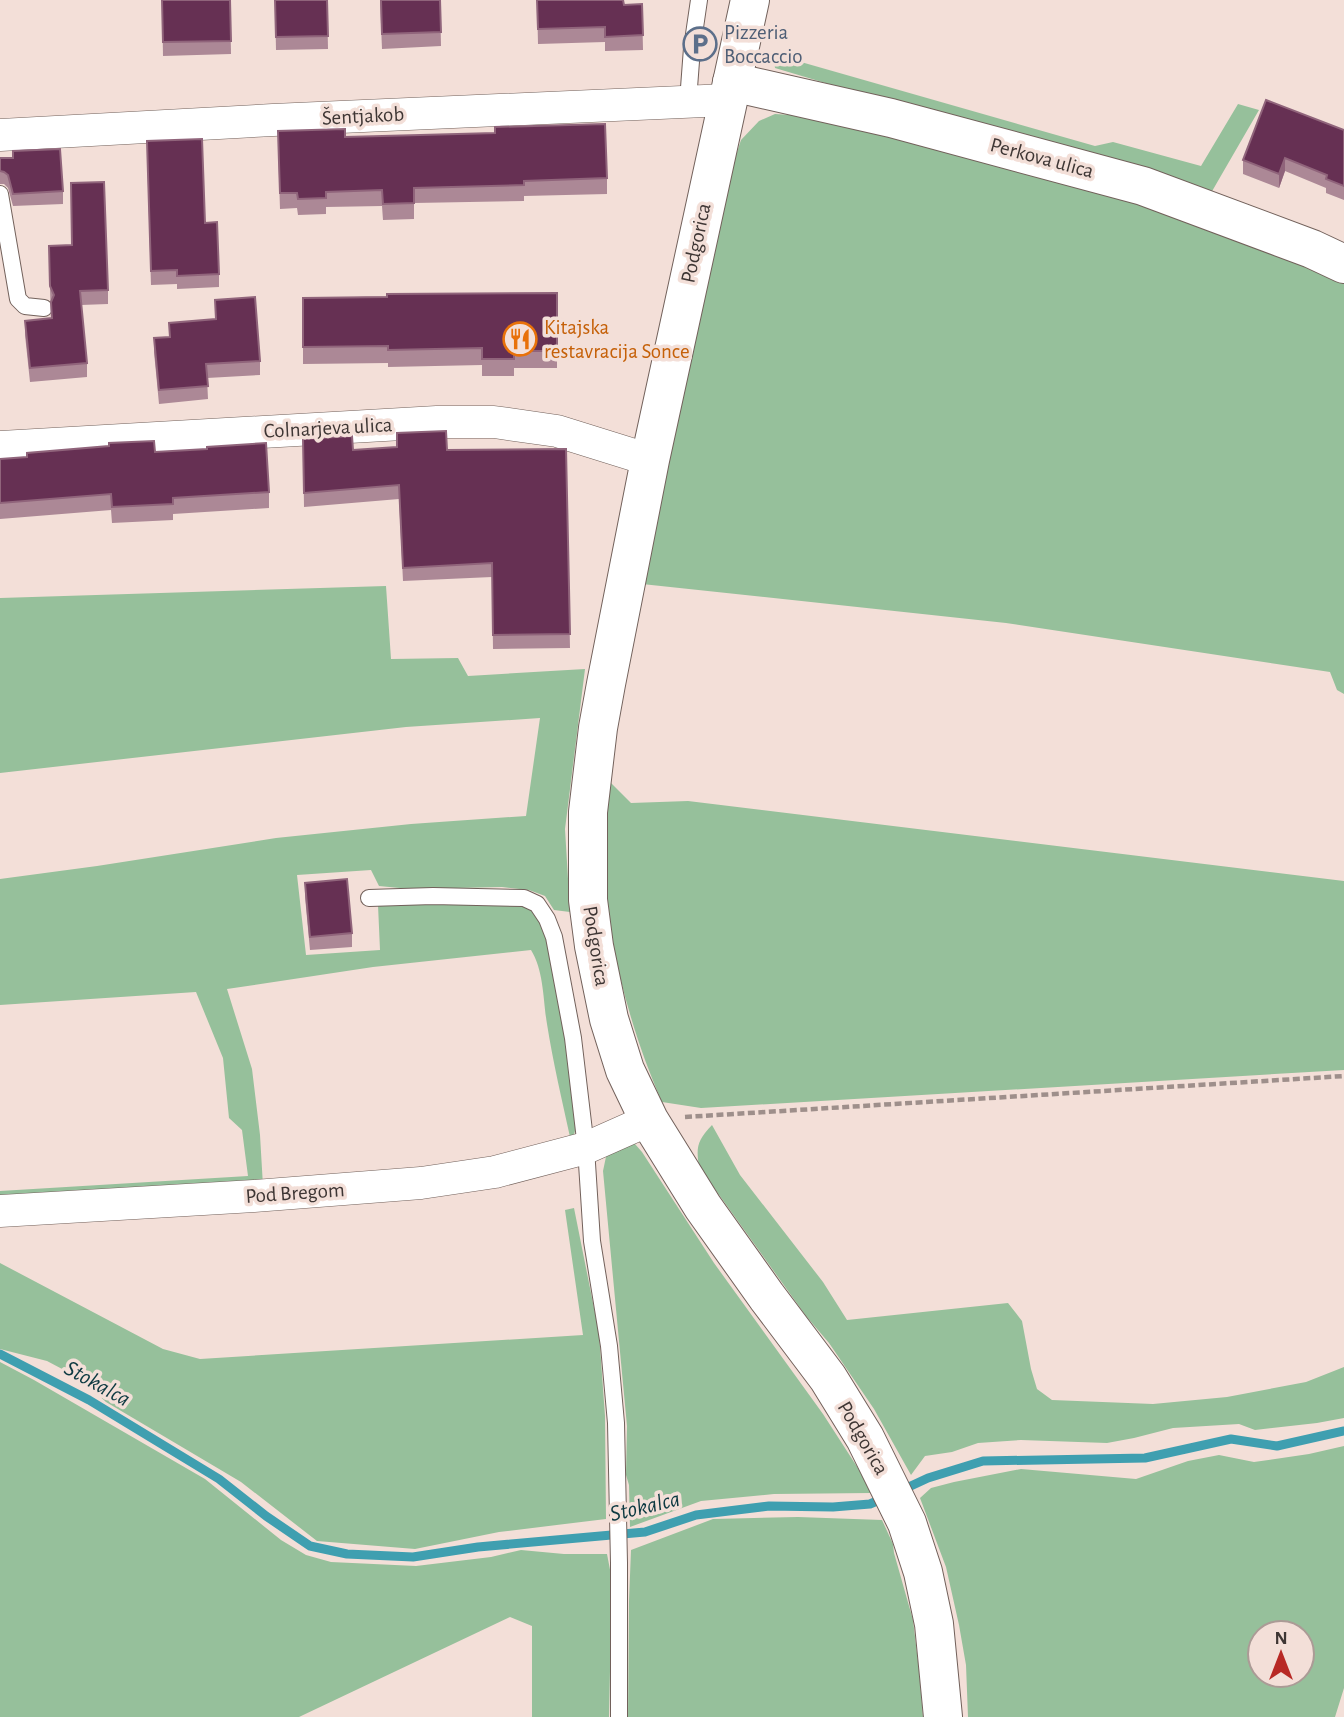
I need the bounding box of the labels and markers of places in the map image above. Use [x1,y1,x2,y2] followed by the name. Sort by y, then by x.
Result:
[724,22,803,67] place label: Pizzeria Boccaccio
[681,25,719,63] parking icon: Pizzeria Boccaccio
[544,317,690,362] place label: Kitajska restavracija Sonce
[501,320,539,358] restaurant icon: Kitajska restavracija Sonce

